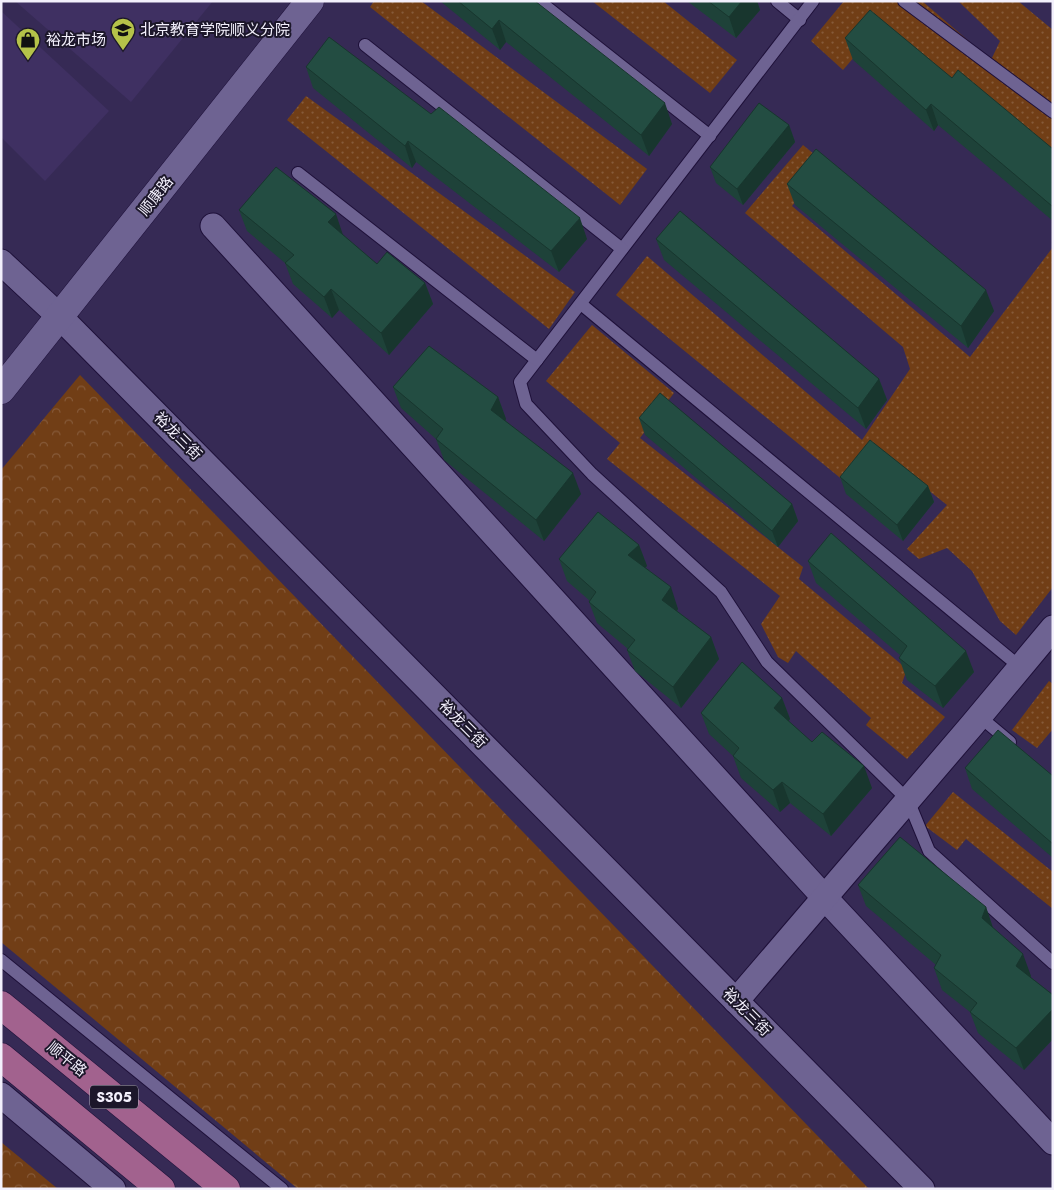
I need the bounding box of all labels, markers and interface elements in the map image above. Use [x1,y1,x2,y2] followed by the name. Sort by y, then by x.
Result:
[110,17,136,51] school or university icon: 北京教育学院顺义分院
[140,19,290,41] place label: 北京教育学院顺义分院
[15,27,41,61] shop icon: 裕龙市场
[46,29,106,51] place label: 裕龙市场
[133,171,179,221] street label: 顺康路
[149,407,207,465] street label: 裕龙三街
[434,695,492,753] street label: 裕龙三街
[718,983,776,1041] street label: 裕龙三街
[43,1036,91,1082] street label: 顺平路
[90,1086,138,1108] road number: S305

